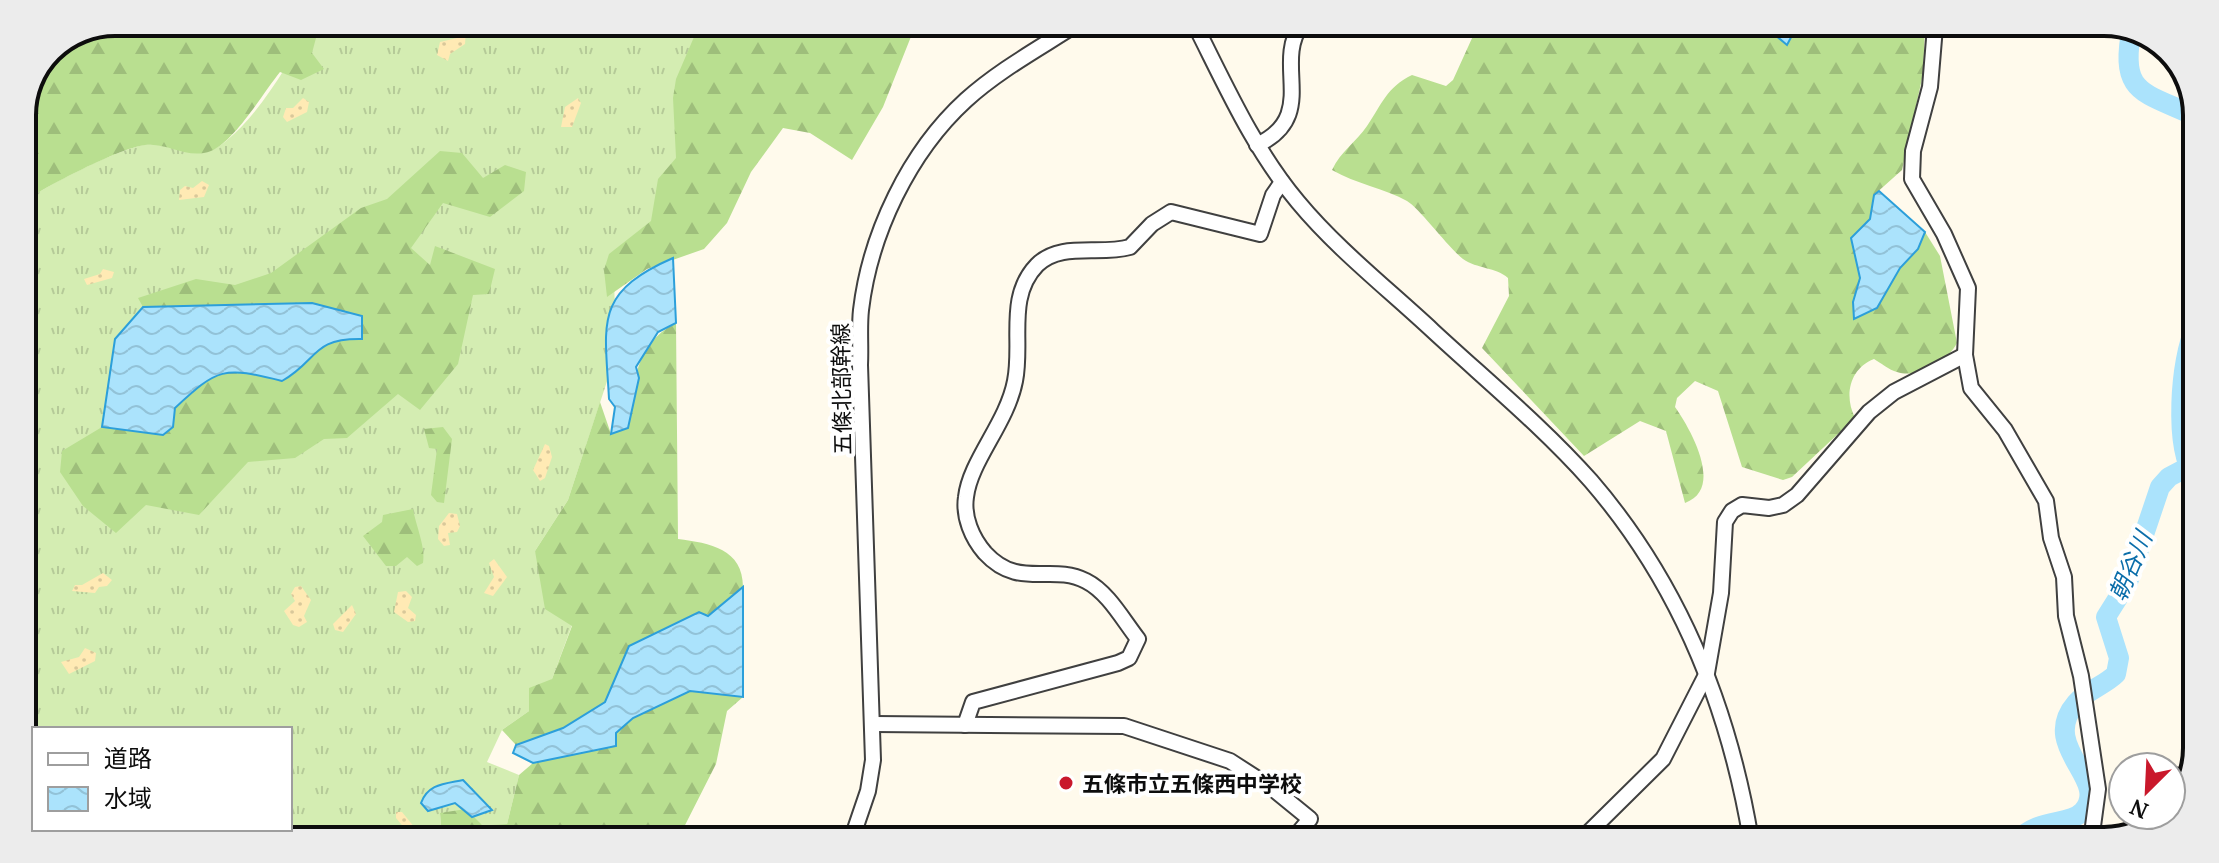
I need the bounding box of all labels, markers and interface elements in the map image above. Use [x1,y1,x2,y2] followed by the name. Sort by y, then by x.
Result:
[825,323,857,455] street label: 五條北部幹線
[2101,524,2160,605] water label: 朝谷川
[32,727,292,831] legend
[104,742,152,774] text: 道路
[2107,751,2187,831] north arrow
[1082,769,1302,798] place label: 五條市立五條西中学校
[1057,774,1075,792] marker: 五條市立五條西中学校
[104,782,152,814] text: 水域
[2125,793,2152,826] text: N

